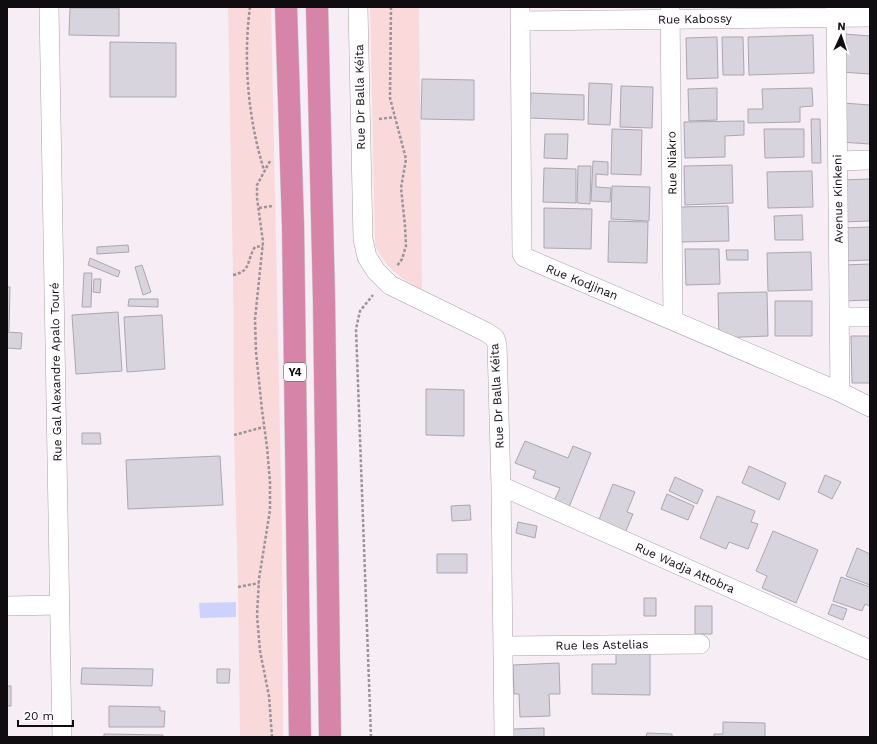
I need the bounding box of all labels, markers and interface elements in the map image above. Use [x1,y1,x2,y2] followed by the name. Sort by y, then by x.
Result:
[658,11,733,27] street label: Rue Kabossy
[821,16,861,56] north arrow
[837,20,846,33] text: N
[352,44,368,150] street label: Rue Dr Balla Kéita
[664,131,680,195] street label: Rue Niakro
[830,154,846,244] street label: Avenue Kinkeni
[544,261,620,303] street label: Rue Kodjinan
[47,282,65,462] street label: Rue Gal Alexandre Apalo Touré
[487,343,507,449] street label: Rue Dr Balla Kéita
[284,363,306,381] road number: Y4
[633,540,737,596] street label: Rue Wadja Attobra
[555,637,649,653] street label: Rue les Astelias
[18,702,73,728] scale bar
[24,709,54,723] text: 20 m

